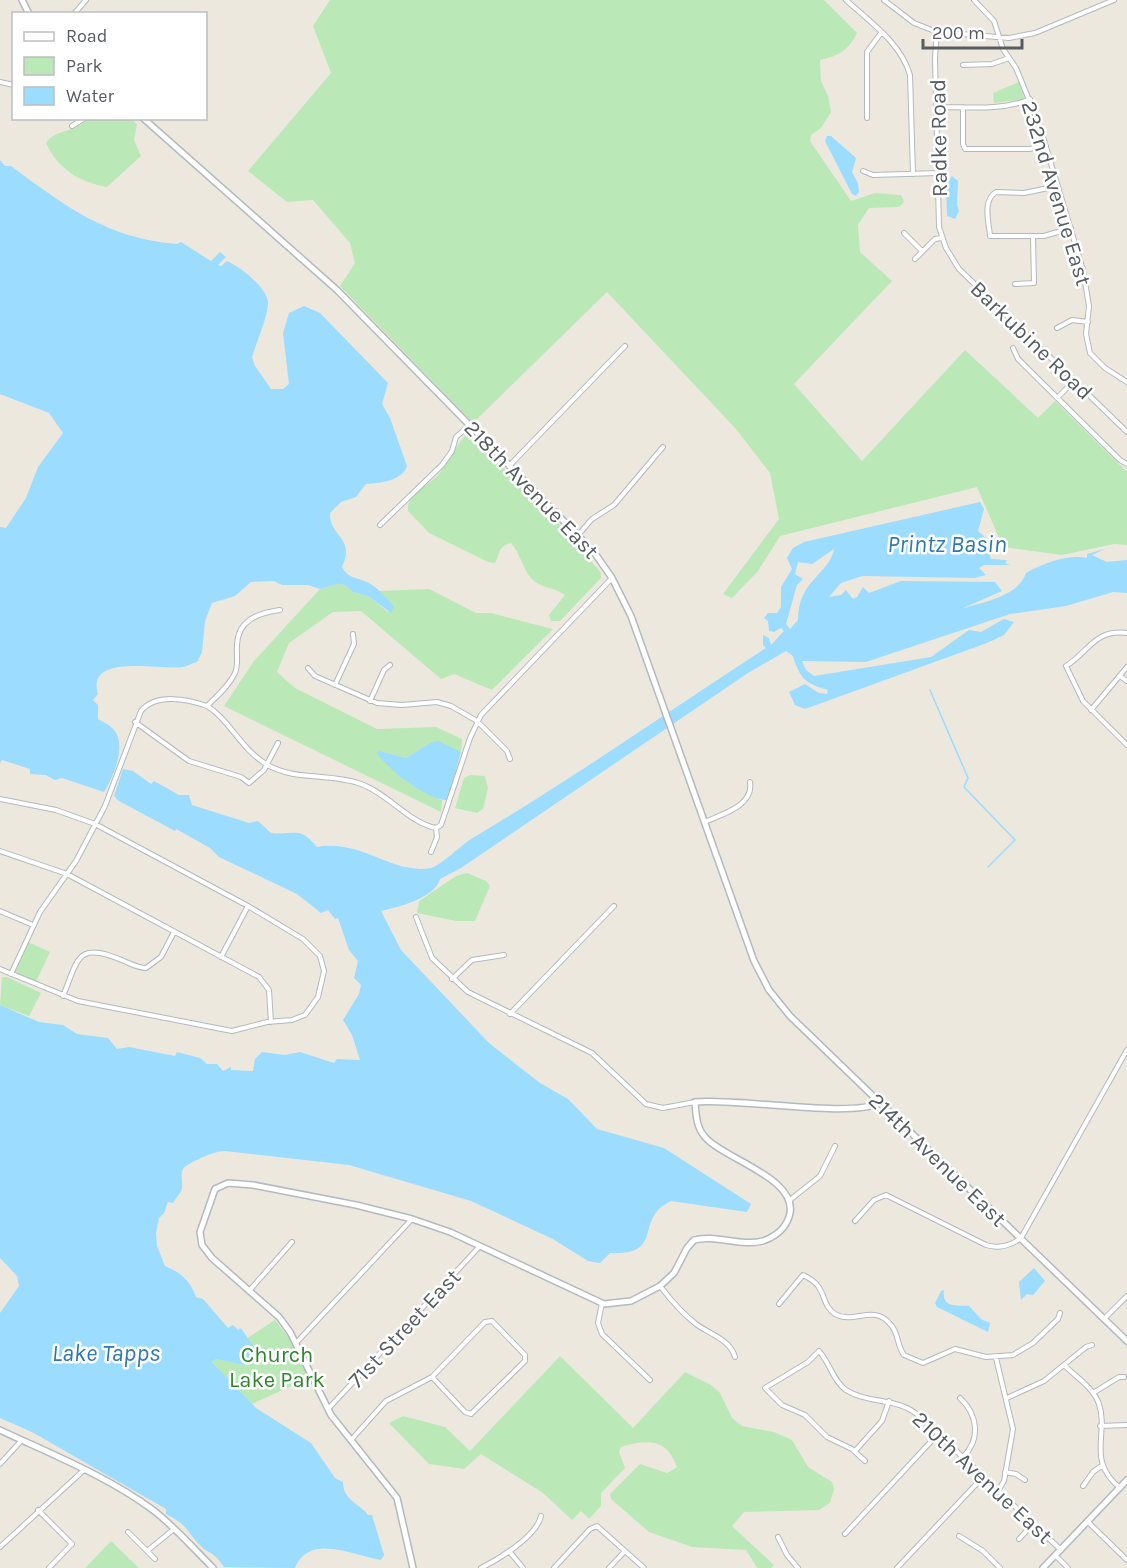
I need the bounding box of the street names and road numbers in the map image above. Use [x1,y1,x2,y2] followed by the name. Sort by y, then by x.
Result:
[925,79,953,197] street label: Radke Road
[1016,98,1097,289] street label: 232nd Avenue East
[965,276,1098,405] street label: Barkubine Road
[459,415,604,564] street label: 218th Avenue East
[863,1087,1011,1232] street label: 214th Avenue East
[343,1264,466,1393] street label: 71st Street East
[907,1406,1058,1549] street label: 210th Avenue East

